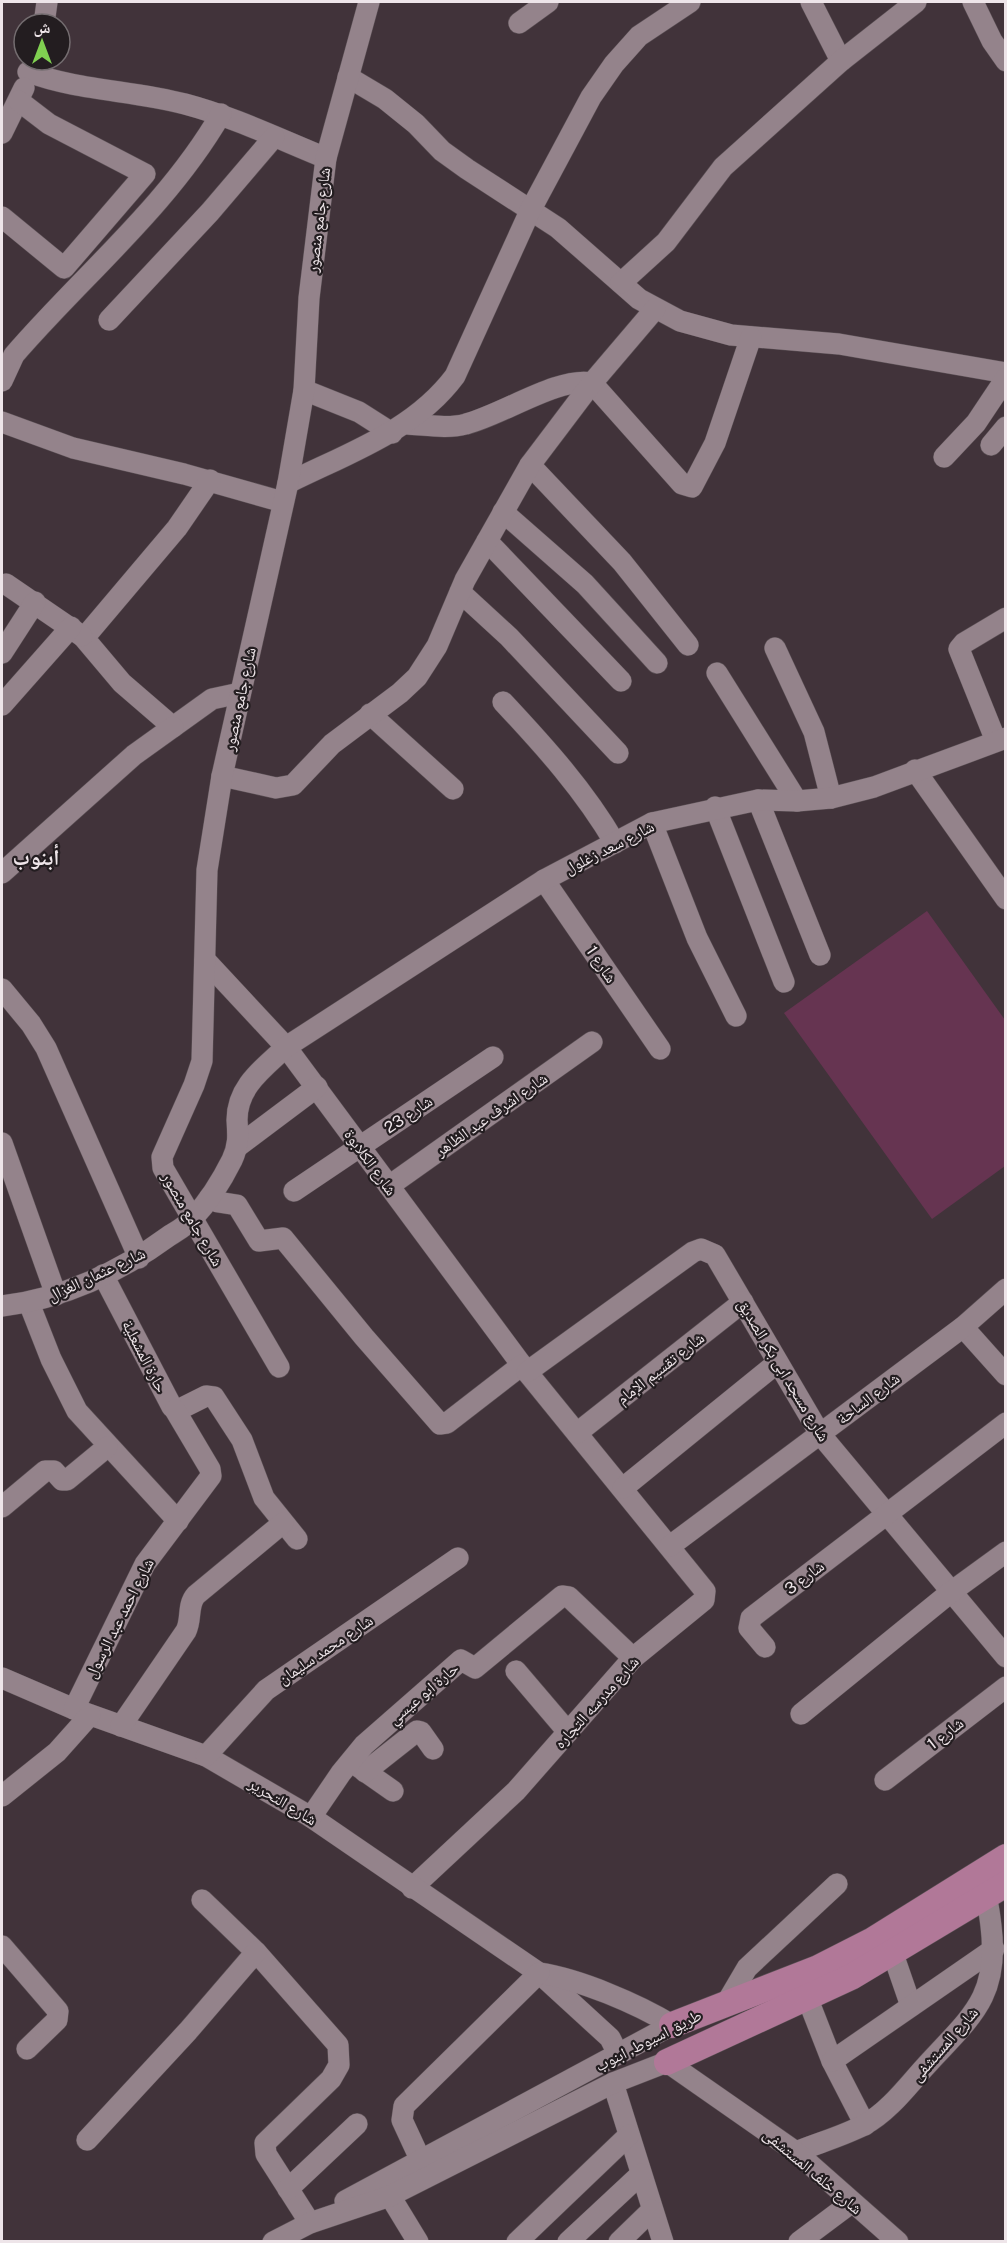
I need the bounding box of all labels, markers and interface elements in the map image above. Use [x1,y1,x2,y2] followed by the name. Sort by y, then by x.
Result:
[12,12,72,72] north arrow
[34,18,51,37] text: ش
[303,167,335,275] street label: شارع جامع منصور
[219,646,261,754] street label: شارع جامع منصور
[561,817,658,879] street label: شارع سعد زغلول
[12,843,60,871] district label: أبنوب
[581,942,621,987] street label: شارع 1
[431,1069,552,1162] street label: شارع اشرف عبد الظاهر
[381,1091,437,1138] street label: شارع 23
[339,1126,401,1200] street label: شارع الكلابوة
[157,1168,227,1270] street label: شارع جامع منصور
[44,1244,149,1306] street label: شارع عثمان الغزال
[733,1296,834,1445] street label: شارع مسجد ابى بكر الصديق
[118,1317,171,1396] street label: حارة المشعلية
[613,1328,709,1409] street label: شارع تقسيم الإمام
[833,1369,904,1429] street label: شارع الساحة
[81,1555,159,1682] street label: شارع احمد عبد الرسول
[781,1556,828,1599] street label: شارع 3
[274,1611,377,1689] street label: شارع محمد سليمان
[550,1652,643,1753] street label: شارع مدرسه التجاره
[384,1659,464,1731] street label: حارة ابو عيسي
[923,1713,968,1754] street label: شارع 1
[244,1773,320,1830] street label: شارع التحرير
[907,2003,983,2086] street label: شارع المستشفى
[592,2005,705,2076] street label: طريق اسيوط, ابنوب
[759,2124,866,2219] street label: شارع خلف المستشفى

